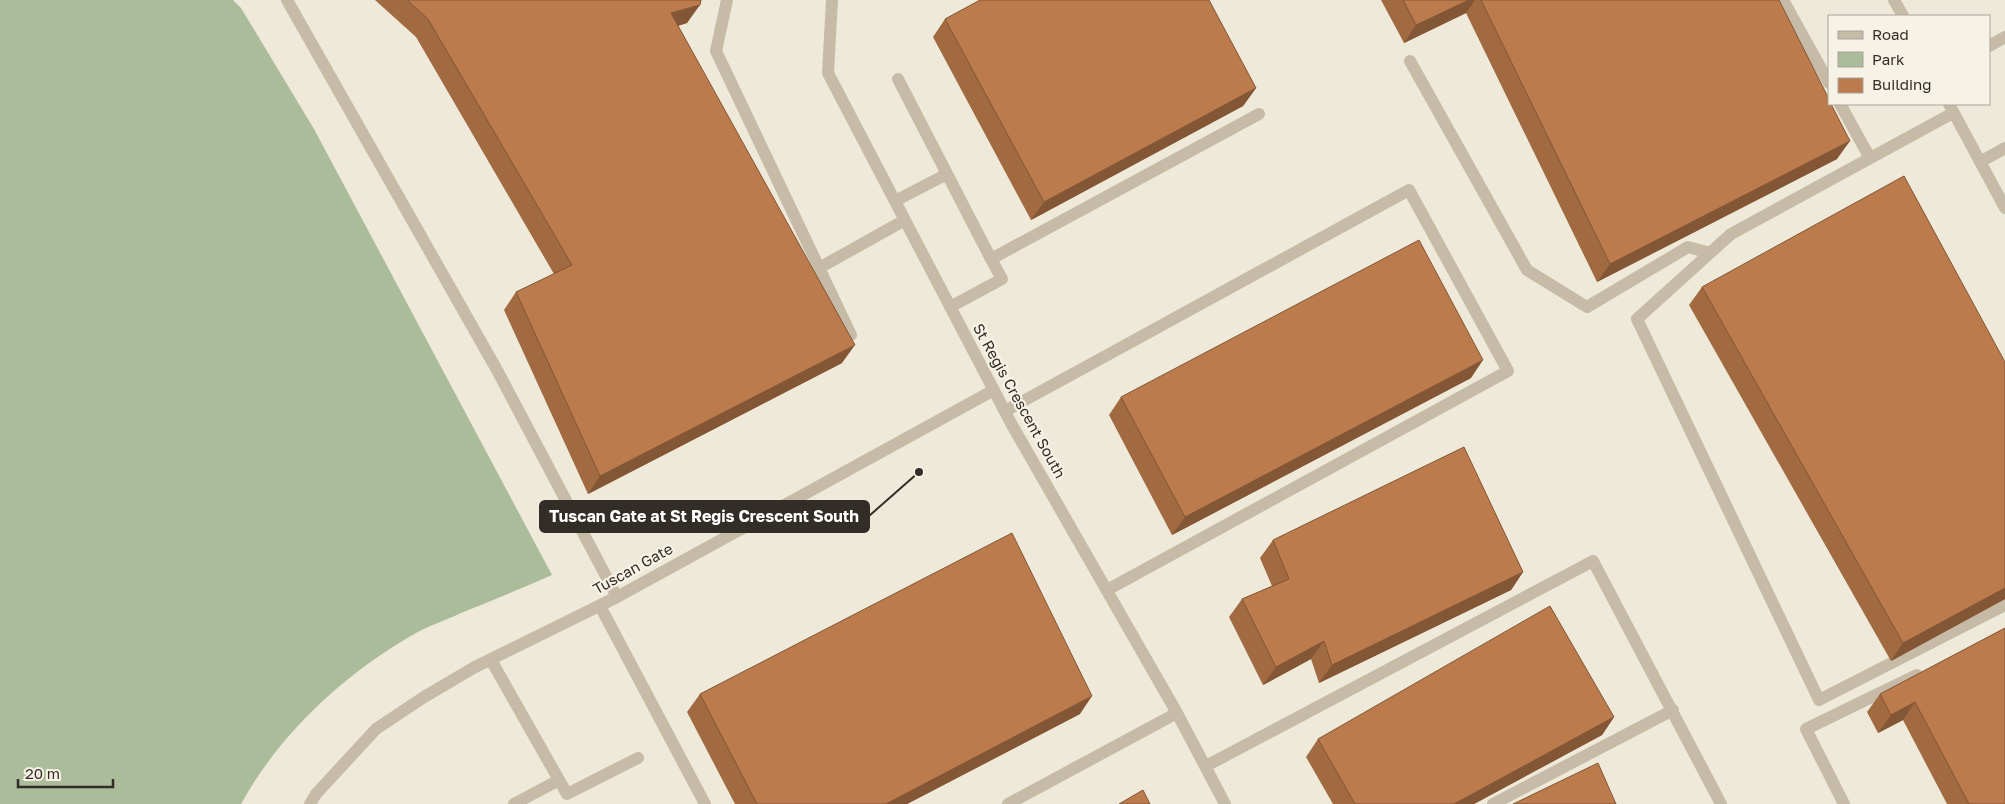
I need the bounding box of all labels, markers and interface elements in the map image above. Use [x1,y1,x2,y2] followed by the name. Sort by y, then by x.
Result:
[1828,15,1990,105] legend
[1872,25,1909,43] text: Road
[1872,50,1905,68] text: Park
[1872,75,1932,93] text: Building
[970,320,1070,481] street label: St Regis Crescent South
[540,501,869,532] callout: Tuscan Gate at St Regis Crescent South
[549,506,859,526] text: Tuscan Gate at St Regis Crescent South
[590,539,676,597] street label: Tuscan Gate
[18,756,112,788] scale bar
[25,764,60,782] text: 20 m

